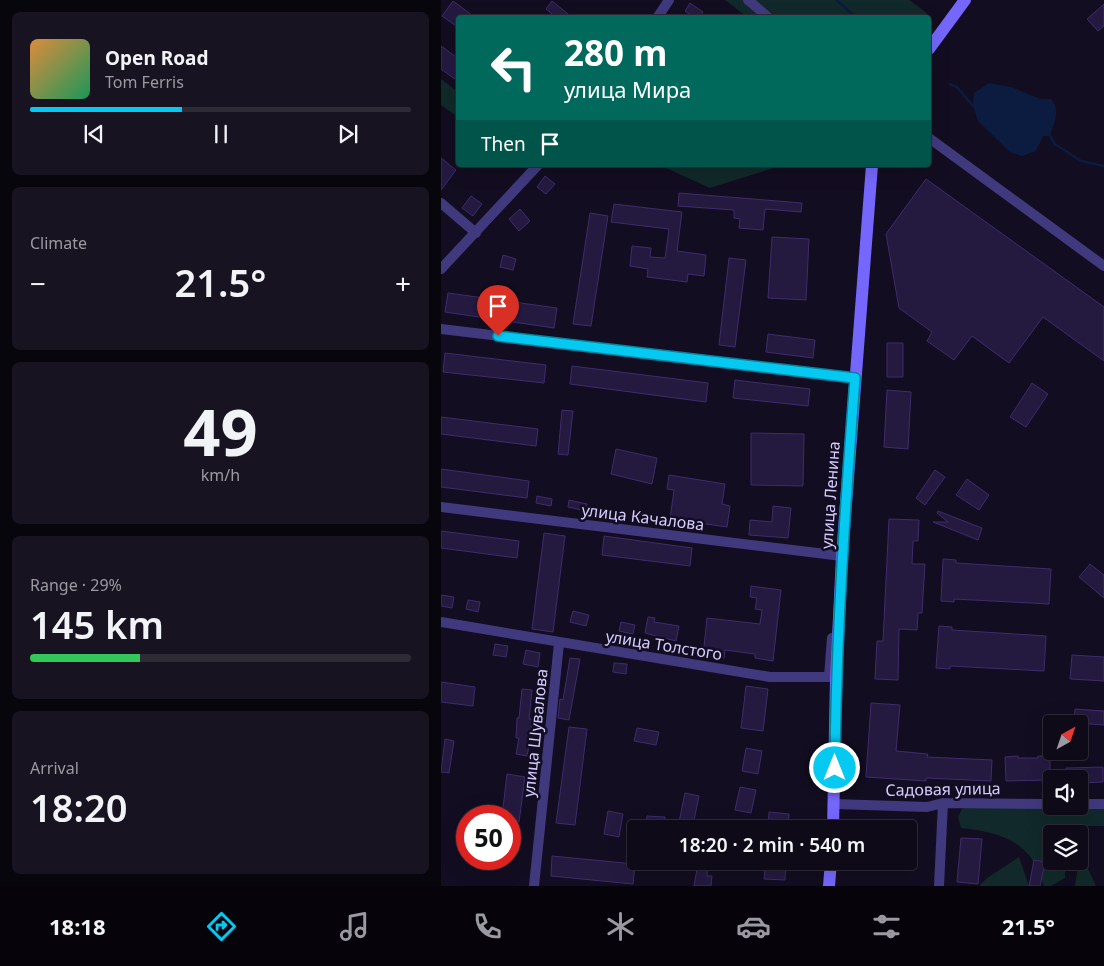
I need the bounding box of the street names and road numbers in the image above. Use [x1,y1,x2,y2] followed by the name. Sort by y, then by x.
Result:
[815,440,845,550] street label: улица Ленина
[580,499,706,535] street label: улица Качалова
[604,625,724,665] street label: улица Толстого
[517,668,553,798] street label: улица Шувалова
[885,777,1001,801] street label: Садовая улица

